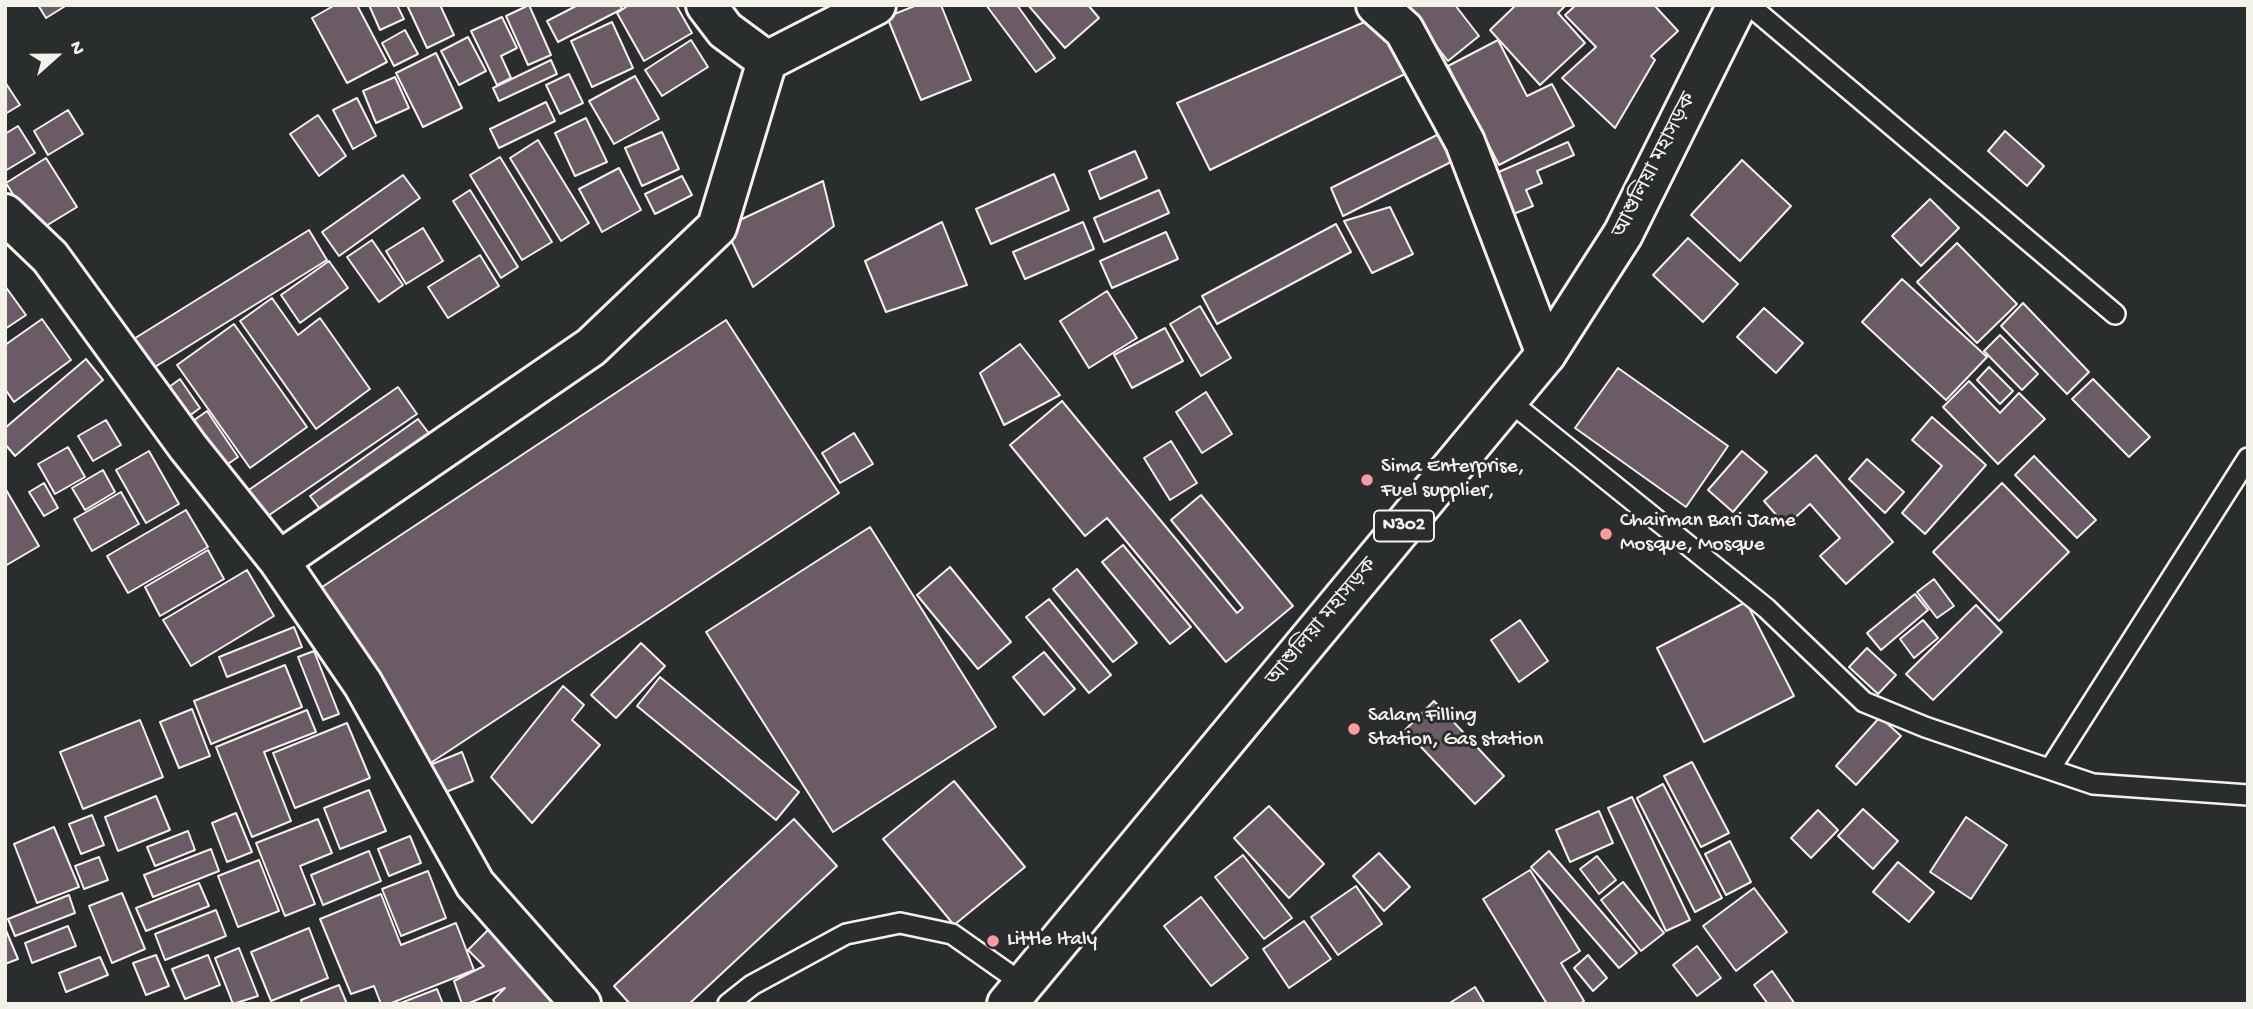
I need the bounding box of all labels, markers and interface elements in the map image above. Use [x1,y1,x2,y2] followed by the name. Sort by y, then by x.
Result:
[21,21,91,91] north arrow
[63,38,89,58] text: N
[1609,89,1703,243] street label: আশুলিয়া মহাসড়ক
[1381,455,1524,505] place label: Sima Enterprise, Fuel supplier,
[1359,472,1375,488] marker: Sima Enterprise, Fuel supplier,
[1620,509,1796,559] place label: Chairman Bari Jame Mosque, Mosque
[1374,510,1434,541] road number: N302
[1598,526,1614,542] marker: Chairman Bari Jame Mosque, Mosque
[1262,554,1384,692] street label: আশুলিয়া মহাসড়ক
[1368,704,1543,754] place label: Salam Filling Station, Gas station
[1346,721,1362,737] marker: Salam Filling Station, Gas station
[1007,928,1097,954] place label: Little Italy
[985,933,1001,949] marker: Little Italy

